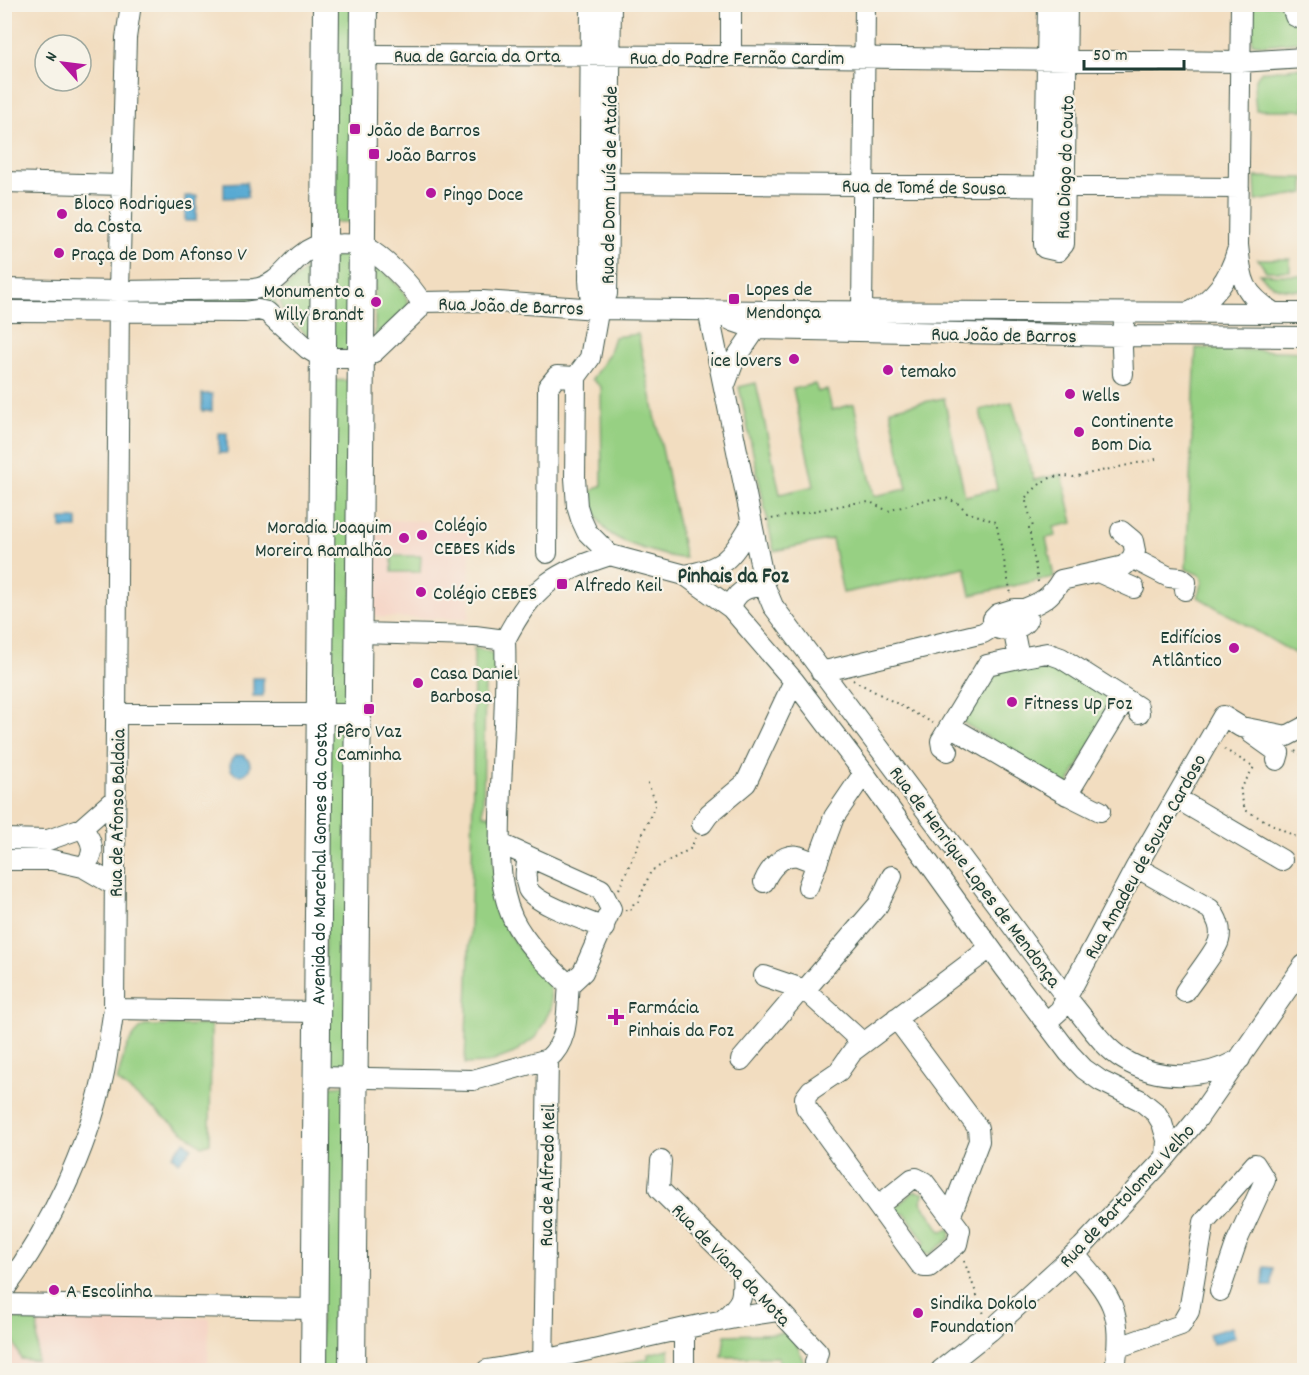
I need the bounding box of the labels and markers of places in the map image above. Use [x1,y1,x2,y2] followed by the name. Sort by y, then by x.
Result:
[367,118,480,146] place label: João de Barros
[348,122,362,136] marker: João de Barros
[386,143,477,171] place label: João Barros
[367,147,381,161] marker: João Barros
[443,182,523,210] place label: Pingo Doce
[424,186,438,200] marker: Pingo Doce
[74,191,192,242] place label: Bloco Rodrigues da Costa
[55,207,69,221] marker: Bloco Rodrigues da Costa
[71,242,247,270] place label: Praça de Dom Afonso V
[52,246,66,260] marker: Praça de Dom Afonso V
[746,277,821,328] place label: Lopes de Mendonça
[264,279,365,330] place label: Monumento a Willy Brandt
[727,292,741,306] marker: Lopes de Mendonça
[369,295,383,309] marker: Monumento a Willy Brandt
[710,348,782,376] place label: ice lovers
[787,352,801,366] marker: ice lovers
[900,359,956,387] place label: temako
[881,363,895,377] marker: temako
[1082,383,1120,411] place label: Wells
[1063,387,1077,401] marker: Wells
[1091,409,1174,460] place label: Continente Bom Dia
[1072,425,1086,439] marker: Continente Bom Dia
[434,513,516,564] place label: Colégio CEBES Kids
[255,515,392,566] place label: Moradia Joaquim Moreira Ramalhão
[415,528,429,542] marker: Colégio CEBES Kids
[397,531,411,545] marker: Moradia Joaquim Moreira Ramalhão
[574,573,662,601] place label: Alfredo Keil
[555,577,569,591] marker: Alfredo Keil
[433,581,537,609] place label: Colégio CEBES
[414,585,428,599] marker: Colégio CEBES
[1152,625,1222,676] place label: Edifícios Atlântico
[1227,641,1241,655] marker: Edifícios Atlântico
[430,661,518,712] place label: Casa Daniel Barbosa
[411,676,425,690] marker: Casa Daniel Barbosa
[1024,691,1133,719] place label: Fitness Up Foz
[1005,695,1019,709] marker: Fitness Up Foz
[362,702,376,716] marker: Pêro Vaz Caminha
[336,719,402,770] place label: Pêro Vaz Caminha
[628,995,734,1046] place label: Farmácia Pinhais da Foz
[609,1010,623,1024] marker: Farmácia Pinhais da Foz
[66,1279,153,1307] place label: A Escolinha
[47,1283,61,1297] marker: A Escolinha
[930,1291,1037,1342] place label: Sindika Dokolo Foundation
[911,1306,925,1320] marker: Sindika Dokolo Foundation

